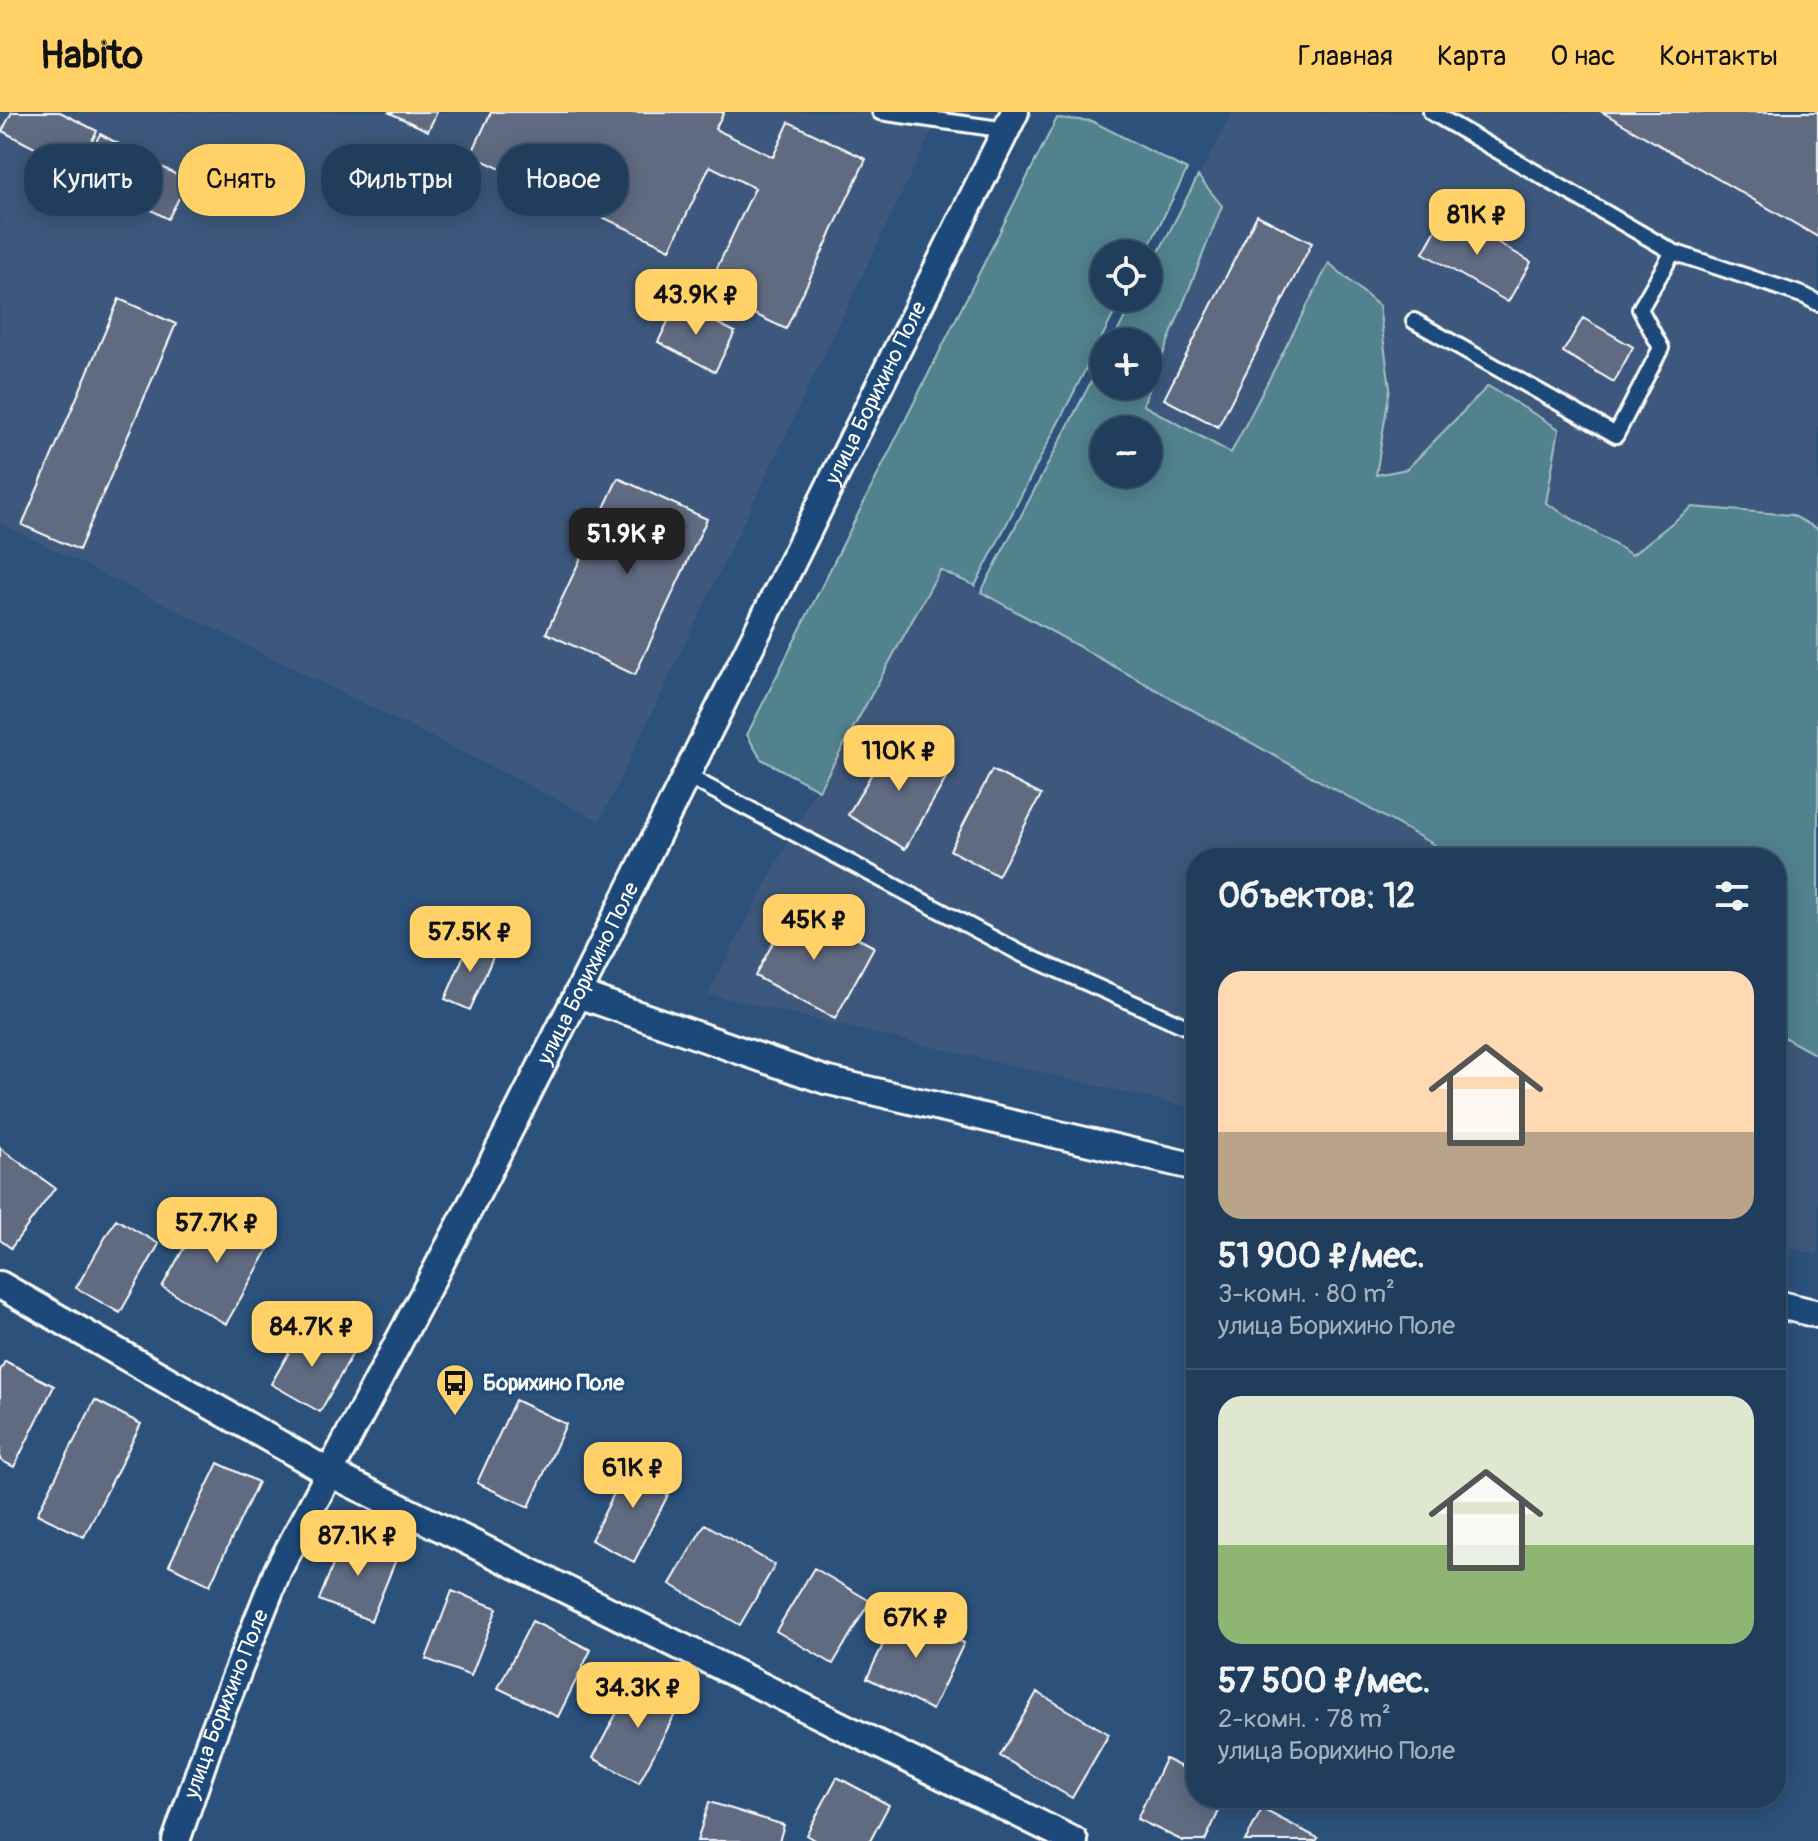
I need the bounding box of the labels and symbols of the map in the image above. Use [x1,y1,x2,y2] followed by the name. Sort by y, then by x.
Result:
[1421,189,1533,257] pin: 81K ₽
[622,269,770,337] pin: 43.9K ₽
[818,297,933,490] street label: улица Борихино Поле
[553,508,701,576] pin: 51.9K ₽
[834,725,964,793] pin: 110K ₽
[530,877,645,1070] street label: улица Борихино Поле
[758,894,870,962] pin: 45K ₽
[396,906,544,974] pin: 57.5K ₽
[143,1197,291,1265] pin: 57.7K ₽
[238,1301,386,1369] pin: 84.7K ₽
[434,1362,476,1417] bus stop icon: Борихино Поле
[483,1369,625,1397] place label: Борихино Поле
[577,1442,689,1510] pin: 61K ₽
[284,1510,432,1578] pin: 87.1K ₽
[860,1592,972,1660] pin: 67K ₽
[177,1605,275,1803] street label: улица Борихино Поле
[564,1662,712,1730] pin: 34.3K ₽

